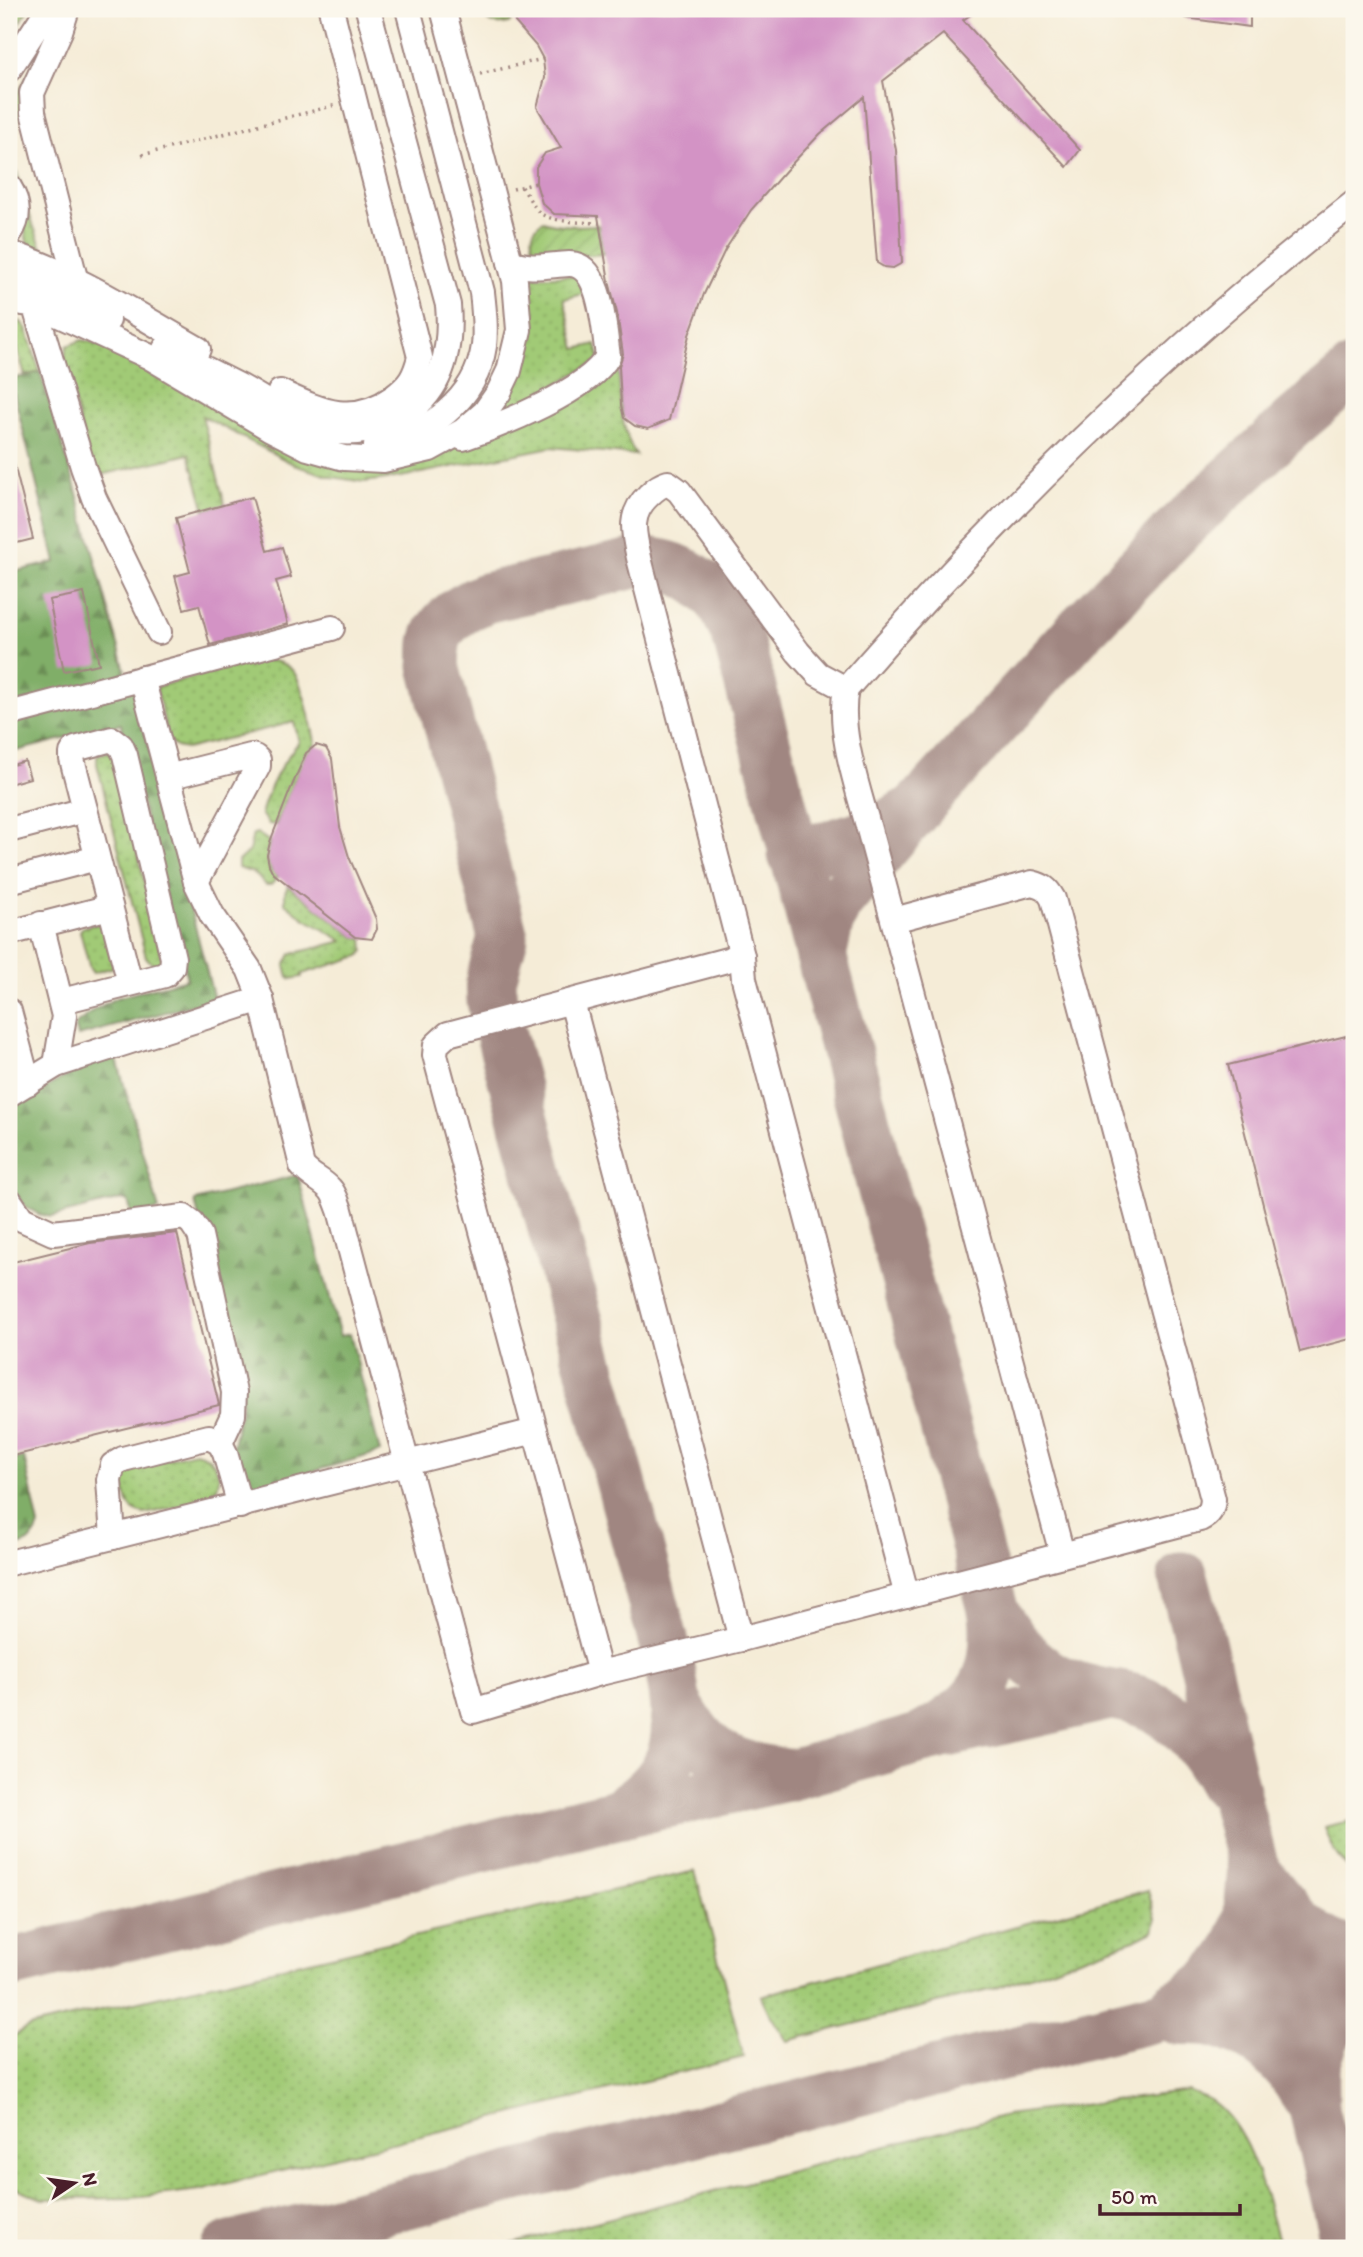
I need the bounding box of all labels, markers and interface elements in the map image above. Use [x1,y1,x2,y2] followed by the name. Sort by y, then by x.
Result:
[38,2148,108,2218] north arrow
[77,2170,103,2188] text: N
[1100,2173,1240,2217] scale bar
[1111,2184,1158,2209] text: 50 m

